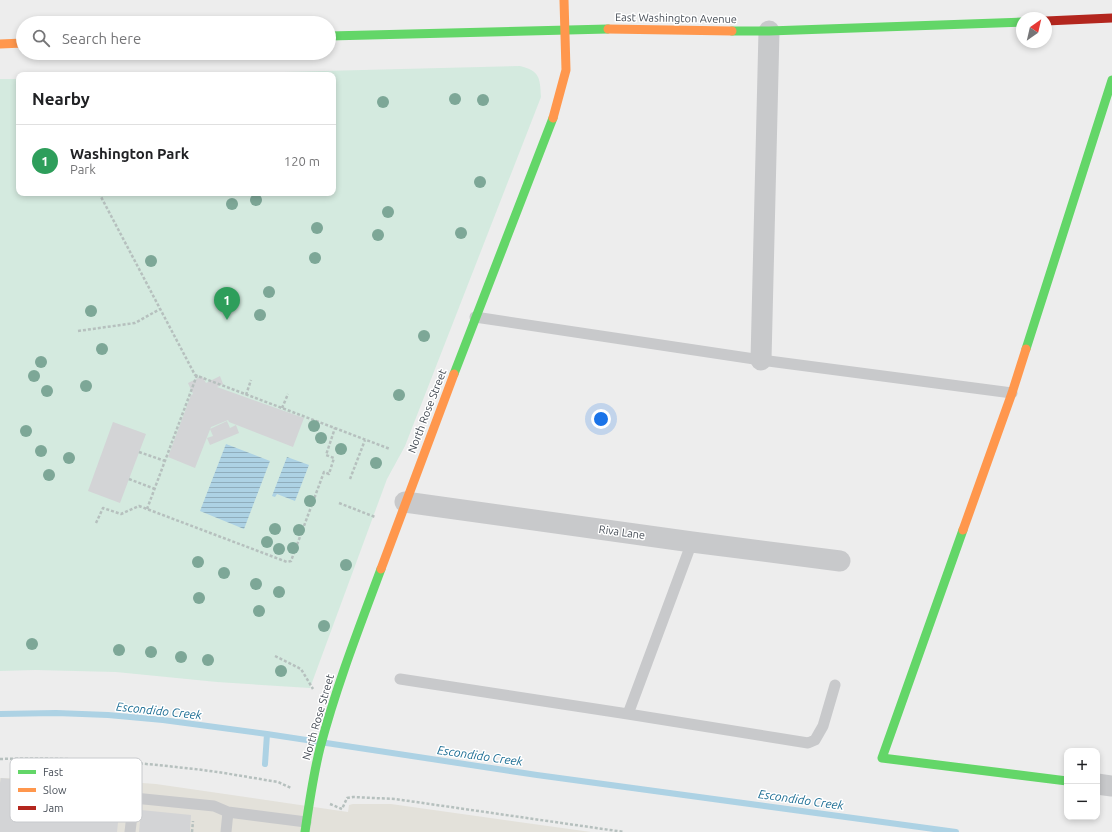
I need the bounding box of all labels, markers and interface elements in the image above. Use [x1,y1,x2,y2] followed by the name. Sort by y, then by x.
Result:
[615,11,737,25] street label: East Washington Avenue
[1016,12,1052,48] north arrow
[16,16,336,60] search box
[30,27,52,49] icon: search
[62,30,141,47] text: Search here
[32,89,90,108] text: Nearby
[70,145,189,162] text: Washington Park
[41,154,49,168] text: 1
[284,154,320,168] text: 120 m
[70,162,96,176] text: Park
[214,287,240,320] pin: 1
[405,367,449,455] street label: North Rose Street
[591,409,611,429] your location
[598,523,646,541] street label: Riva Lane
[300,672,336,761] street label: North Rose Street
[116,700,203,722] water label: Escondido Creek
[436,743,524,768] water label: Escondido Creek
[1064,748,1100,820] map controls
[1064,748,1100,784] button: +
[10,758,142,822] legend
[43,766,64,778] text: Fast
[43,784,67,796] text: Slow
[1064,784,1100,820] button: −
[757,787,845,812] water label: Escondido Creek
[43,802,64,814] text: Jam

